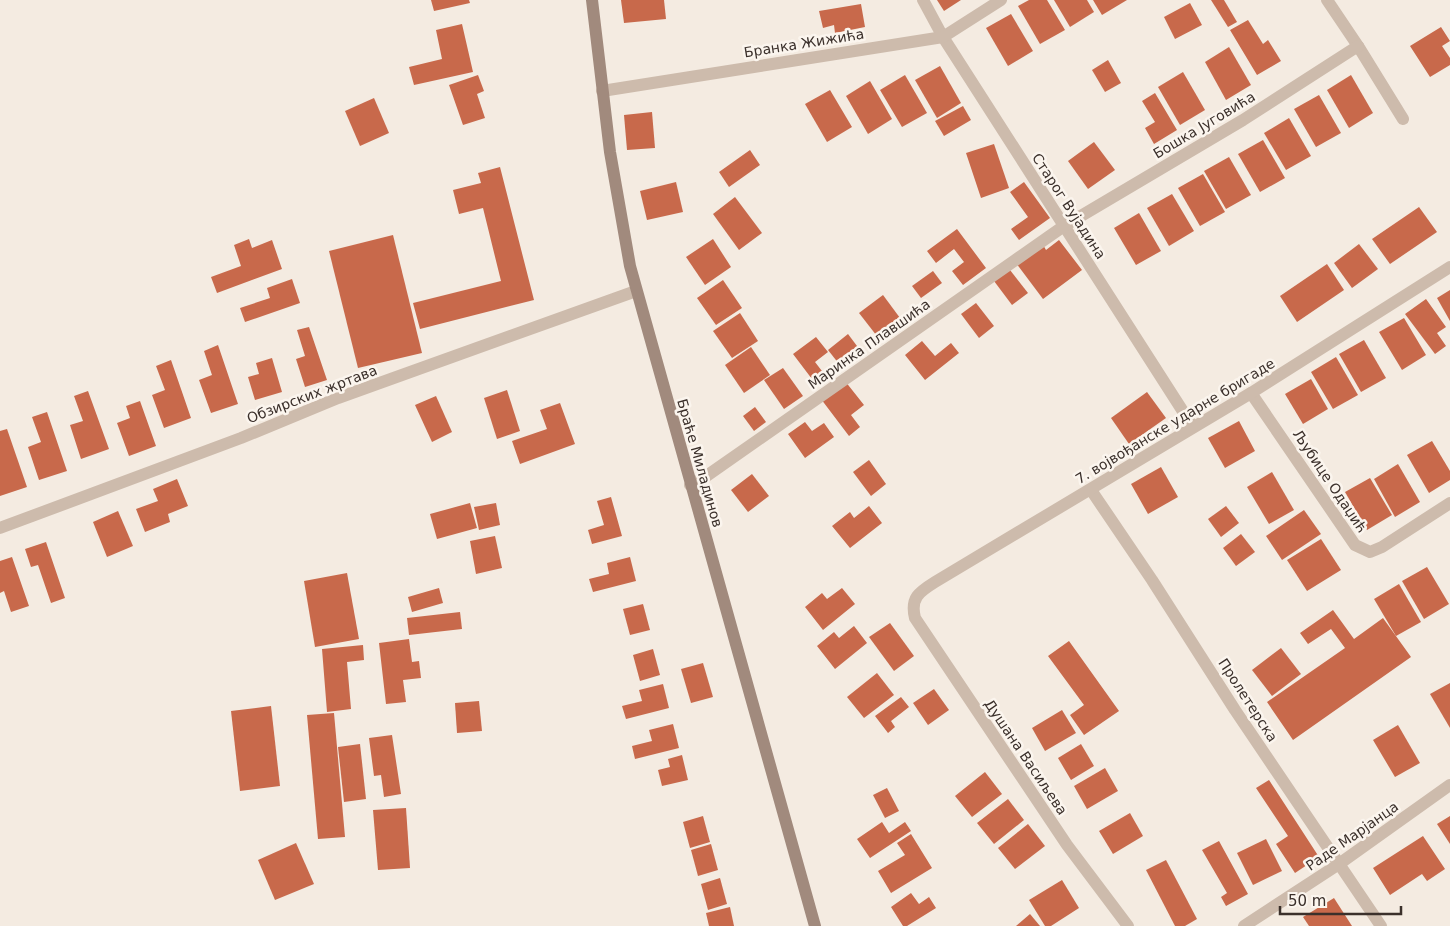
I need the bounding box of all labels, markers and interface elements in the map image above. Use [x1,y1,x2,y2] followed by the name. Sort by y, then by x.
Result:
[743,26,865,60] street label: Бранка Жижића
[1150,88,1258,162] street label: Бошка Југовића
[1029,150,1109,262] street label: Старог Вујадина
[805,296,933,392] street label: Маринка Плавшића
[1073,355,1277,487] street label: 7. војвођанске ударне бригаде
[245,362,379,426] street label: Обзирских жртава
[674,397,726,529] street label: Браће Миладинов
[1290,427,1370,535] street label: Љубице Одаџић
[1215,655,1281,745] street label: Пролетерска
[981,696,1071,818] street label: Душана Васиљева
[1303,798,1401,874] street label: Раде Марјанца
[1280,884,1401,916] scale bar
[1288,892,1326,910] text: 50 m

